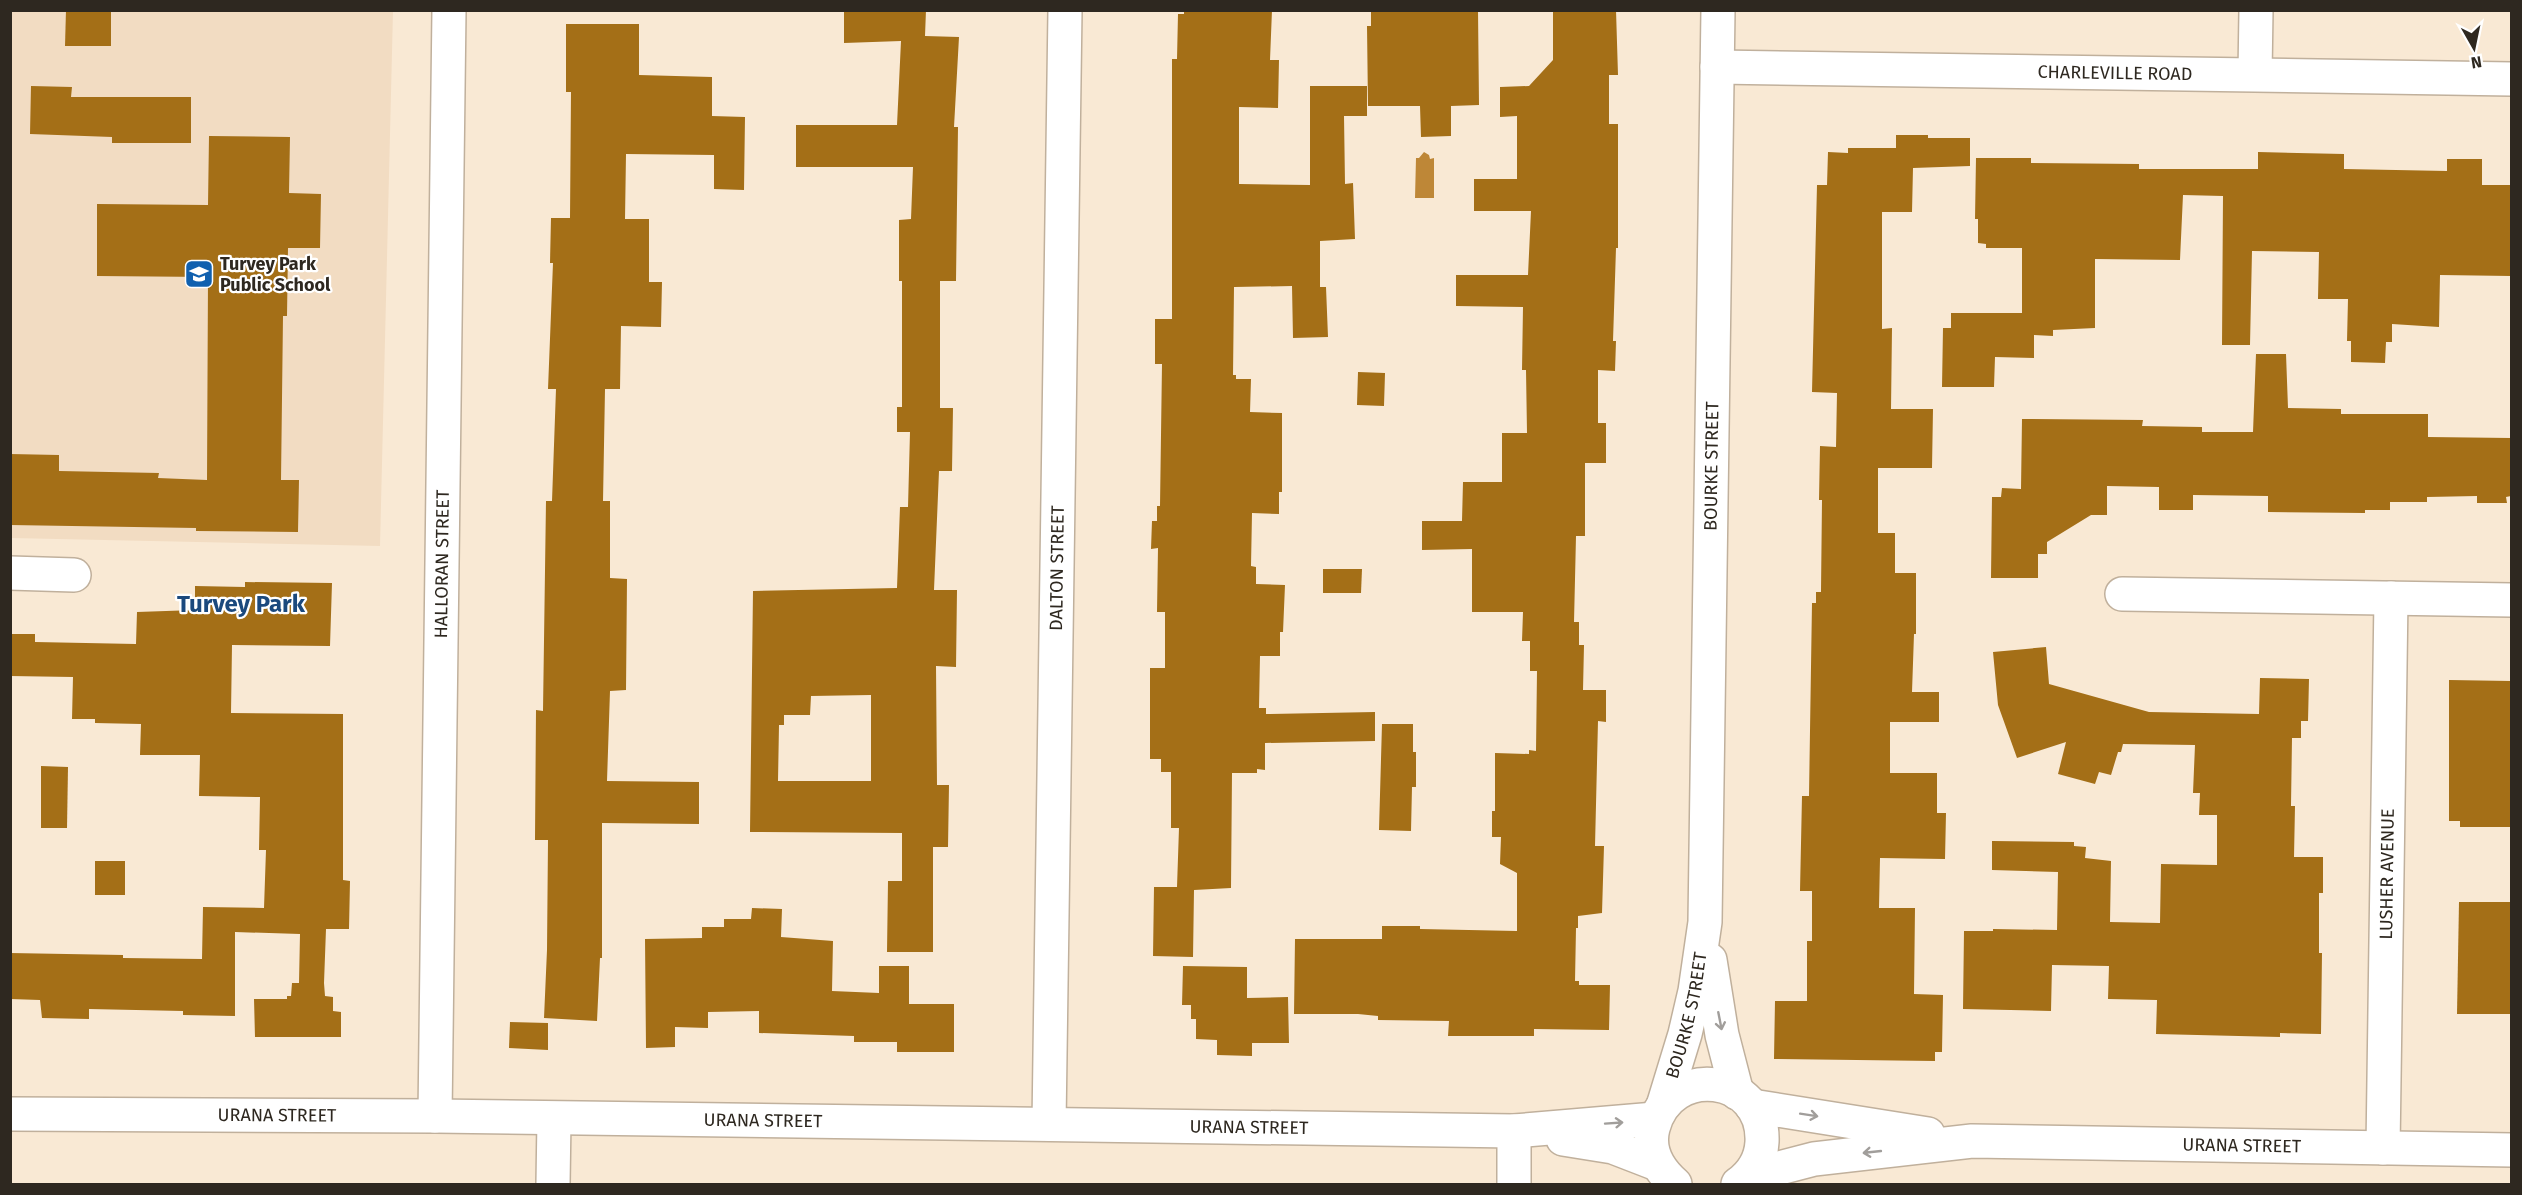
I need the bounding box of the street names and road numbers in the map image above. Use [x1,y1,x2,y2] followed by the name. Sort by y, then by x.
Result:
[2037,61,2193,85] street label: CHARLEVILLE ROAD
[1700,401,1723,531] street label: BOURKE STREET
[430,489,454,639] street label: HALLORAN STREET
[1045,504,1069,631] street label: DALTON STREET
[2375,808,2399,940] street label: LUSHER AVENUE
[1661,950,1712,1081] street label: BOURKE STREET
[218,1104,337,1127] street label: URANA STREET
[703,1109,823,1132] street label: URANA STREET
[1189,1115,1309,1139] street label: URANA STREET
[2182,1134,2302,1157] street label: URANA STREET

